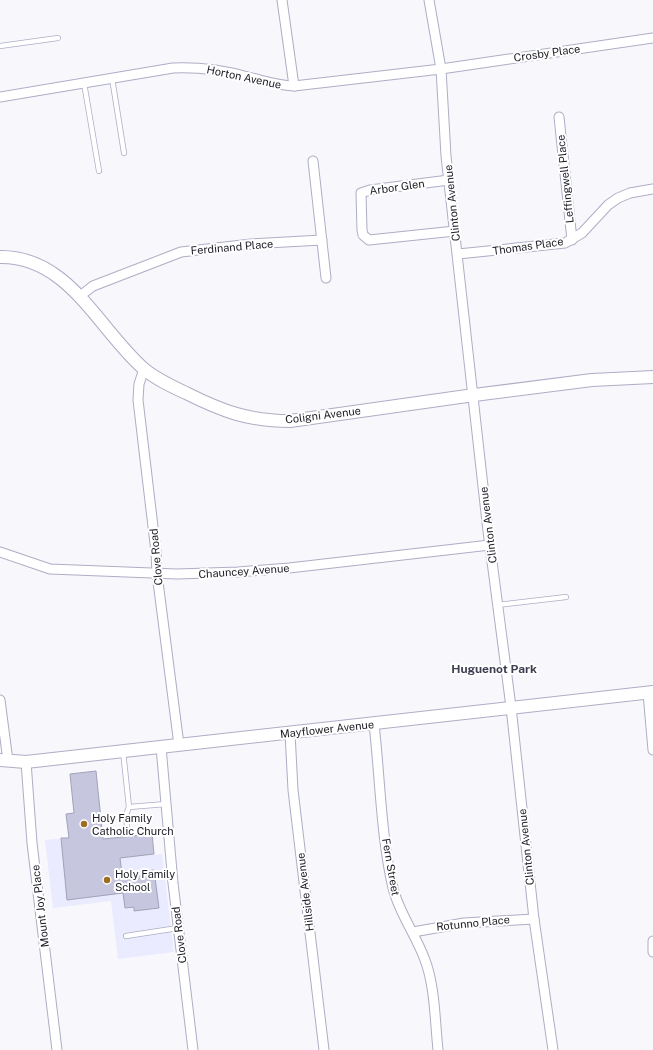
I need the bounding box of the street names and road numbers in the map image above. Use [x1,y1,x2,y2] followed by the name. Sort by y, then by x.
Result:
[513,42,581,64] street label: Crosby Place
[206,63,282,91] street label: Horton Avenue
[554,134,576,224] street label: Leffingwell Place
[442,164,462,242] street label: Clinton Avenue
[369,177,425,197] street label: Arbor Glen
[492,235,564,257] street label: Thomas Place
[190,237,274,257] street label: Ferdinand Place
[284,404,362,426] street label: Coligni Avenue
[477,486,499,564] street label: Clinton Avenue
[148,528,164,586] street label: Clove Road
[198,562,290,580] street label: Chauncey Avenue
[279,718,375,740] street label: Mayflower Avenue
[516,808,536,886] street label: Clinton Avenue
[380,837,402,897] street label: Fern Street
[294,852,316,932] street label: Hillside Avenue
[29,864,51,948] street label: Mount Joy Place
[170,906,188,964] street label: Clove Road
[436,913,510,933] street label: Rotunno Place

